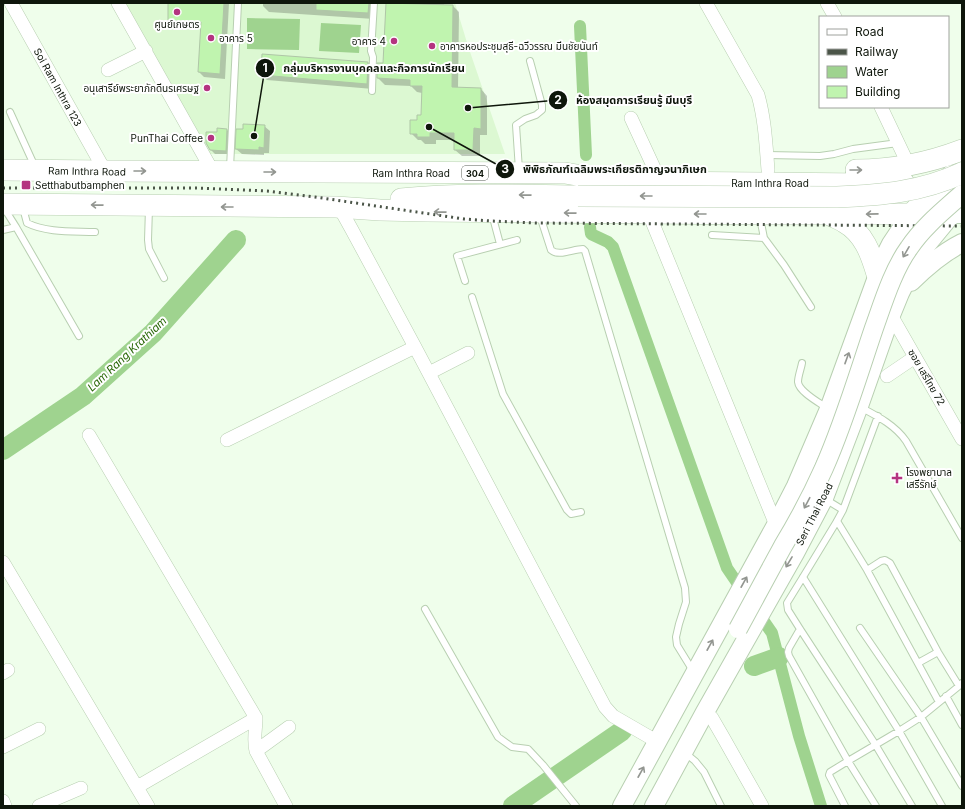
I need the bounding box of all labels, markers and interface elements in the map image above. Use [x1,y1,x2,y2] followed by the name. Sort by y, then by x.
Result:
[172,7,182,17] marker: ศูนย์เกษตร
[819,16,949,108] legend
[155,18,200,31] place label: ศูนย์เกษตร
[855,24,884,39] text: Road
[219,32,253,44] place label: อาคาร 5
[206,33,216,43] marker: อาคาร 5
[352,35,386,47] place label: อาคาร 4
[389,36,399,46] marker: อาคาร 4
[440,40,598,53] place label: อาคารหอประชุมสุธี-ฉวีวรรณ มีนชัยนันท์
[427,41,437,51] marker: อาคารหอประชุมสุธี-ฉวีวรรณ มีนชัยนันท์
[855,44,899,59] text: Railway
[32,46,84,128] street label: Soi Ram Inthra 123
[255,57,473,80] callout: กลุ่มบริหารงานบุคคลและกิจการนักเรียน
[262,60,268,75] text: 1
[283,61,465,75] text: กลุ่มบริหารงานบุคคลและกิจการนักเรียน
[855,64,889,79] text: Water
[83,82,200,95] place label: อนุเสารีย์พระยาภักดีนรเศรษฐ
[202,83,212,93] marker: อนุเสารีย์พระยาภักดีนรเศรษฐ
[855,84,900,99] text: Building
[548,89,700,112] callout: ห้องสมุดการเรียนรู้ มีนบุรี
[554,92,562,107] text: 2
[576,93,692,107] text: ห้องสมุดการเรียนรู้ มีนบุรี
[131,132,203,144] place label: PunThai Coffee
[206,133,216,143] marker: PunThai Coffee
[495,157,715,180] callout: พิพิธภัณฑ์เฉลิมพระเกียรติกาญจนาภิเษก
[501,161,509,176] text: 3
[523,162,707,176] text: พิพิธภัณฑ์เฉลิมพระเกียรติกาญจนาภิเษก
[48,164,126,178] street label: Ram Inthra Road
[462,166,488,180] road number: 304
[849,166,862,174] one-way arrow
[133,167,146,175] one-way arrow
[372,167,450,179] street label: Ram Inthra Road
[263,168,276,176] one-way arrow
[731,177,809,189] street label: Ram Inthra Road
[20,179,32,191] marker: Setthabutbamphen
[35,179,125,191] place label: Setthabutbamphen
[519,191,532,199] one-way arrow
[640,192,653,200] one-way arrow
[91,202,104,209] one-way arrow
[221,203,234,210] one-way arrow
[434,208,447,216] one-way arrow
[564,209,577,217] one-way arrow
[694,210,707,218] one-way arrow
[866,210,879,218] one-way arrow
[902,246,910,258] one-way arrow
[85,314,170,394] water label: Lam Rang Krathiam
[906,347,948,407] street label: ซอย เสรีไทย 72
[844,352,852,364] one-way arrow
[906,466,952,490] place label: โรงพยาบาล เสรีรักษ์
[891,472,903,484] marker: โรงพยาบาล เสรีรักษ์
[793,481,835,547] street label: Seri Thai Road
[803,497,810,509] one-way arrow
[785,556,793,568] one-way arrow
[741,576,749,588] one-way arrow
[707,639,714,651] one-way arrow
[638,766,646,778] one-way arrow

